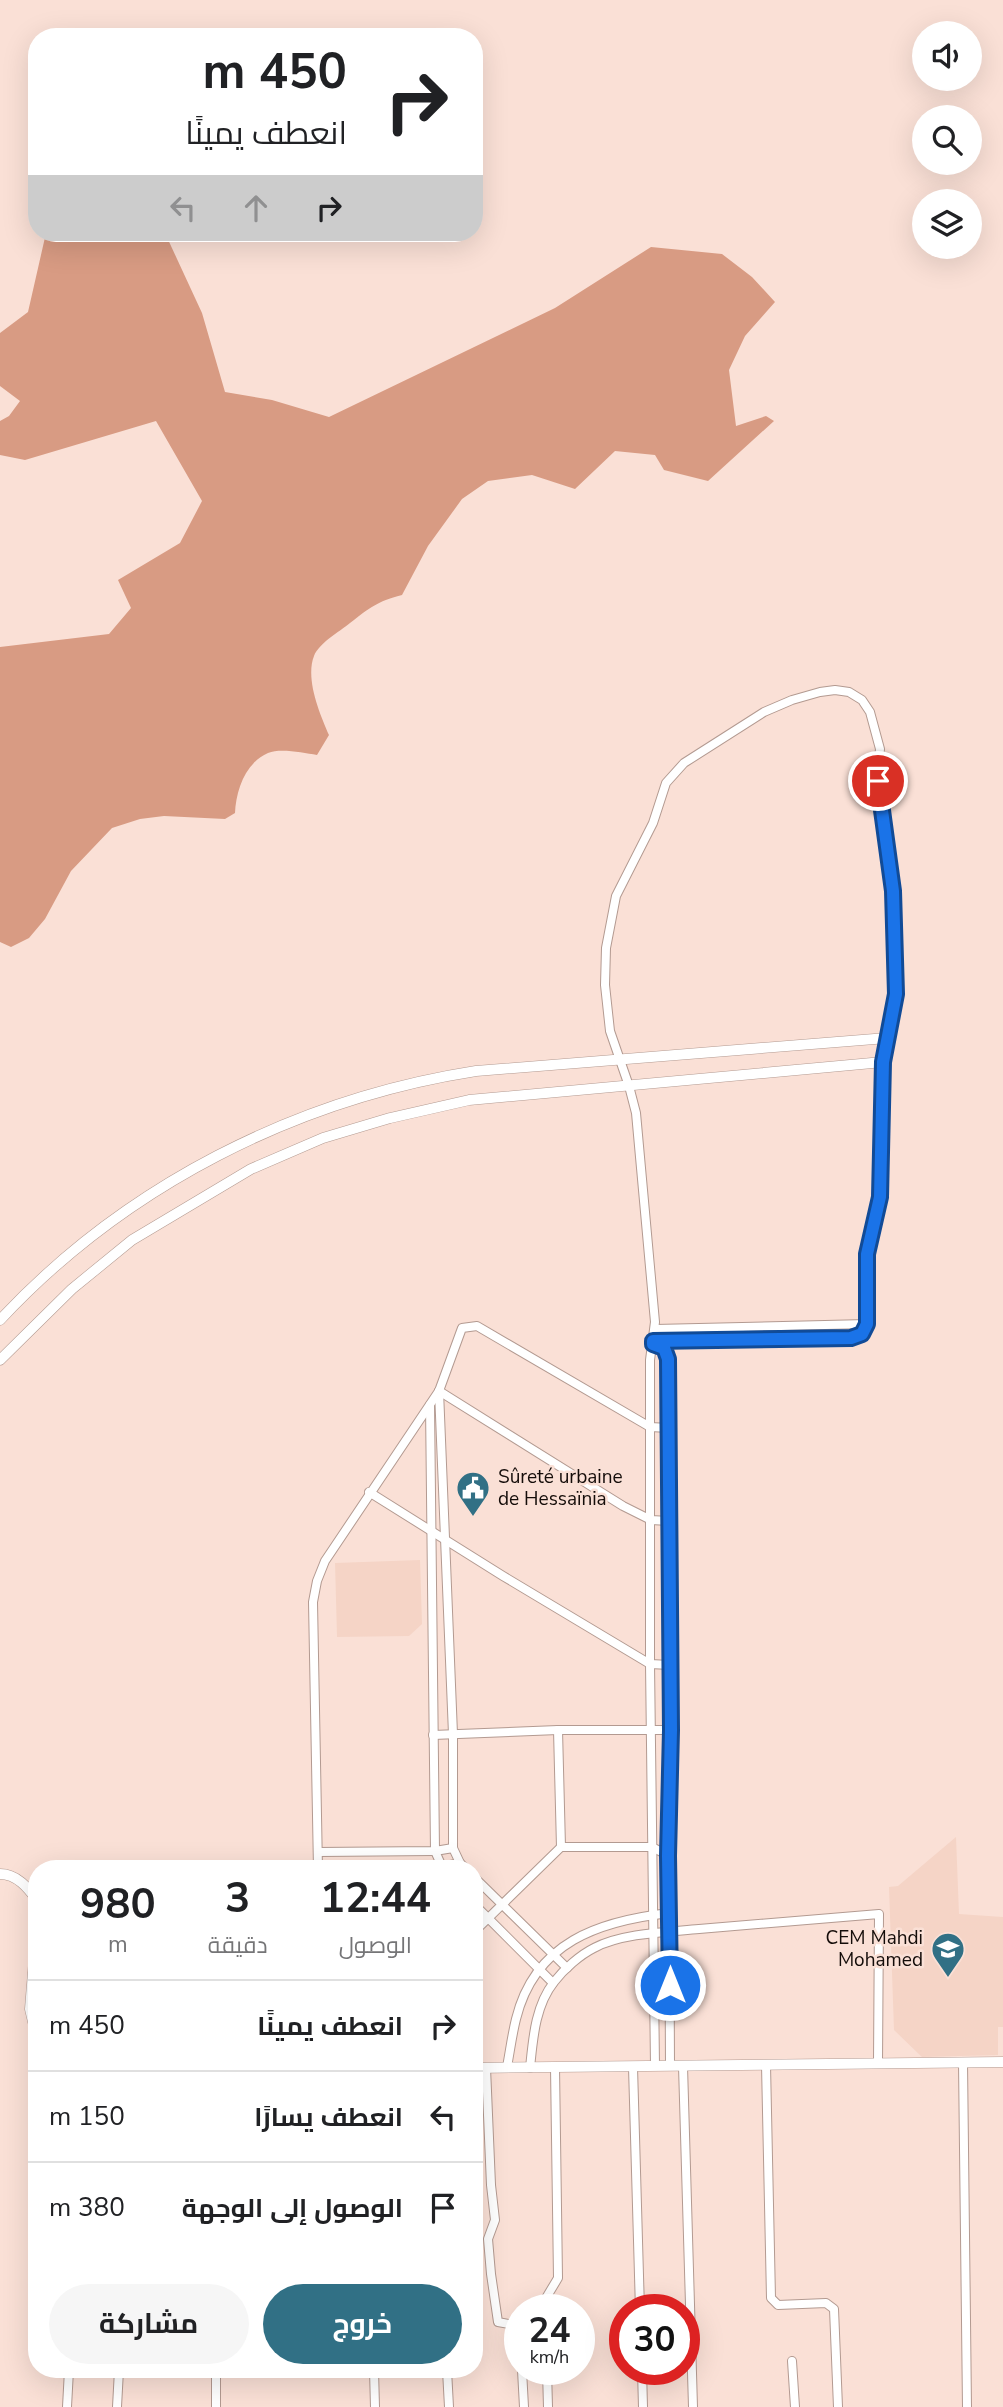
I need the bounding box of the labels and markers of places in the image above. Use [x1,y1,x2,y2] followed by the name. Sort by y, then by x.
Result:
[848,751,908,811] pin
[498,1464,623,1512] place label: Sûreté urbaine de Hessaïnia
[454,1469,492,1518] public building icon: Sûreté urbaine de Hessaïnia
[825,1925,923,1973] place label: CEM Mahdi Mohamed
[929,1930,967,1979] school or university icon: CEM Mahdi Mohamed

